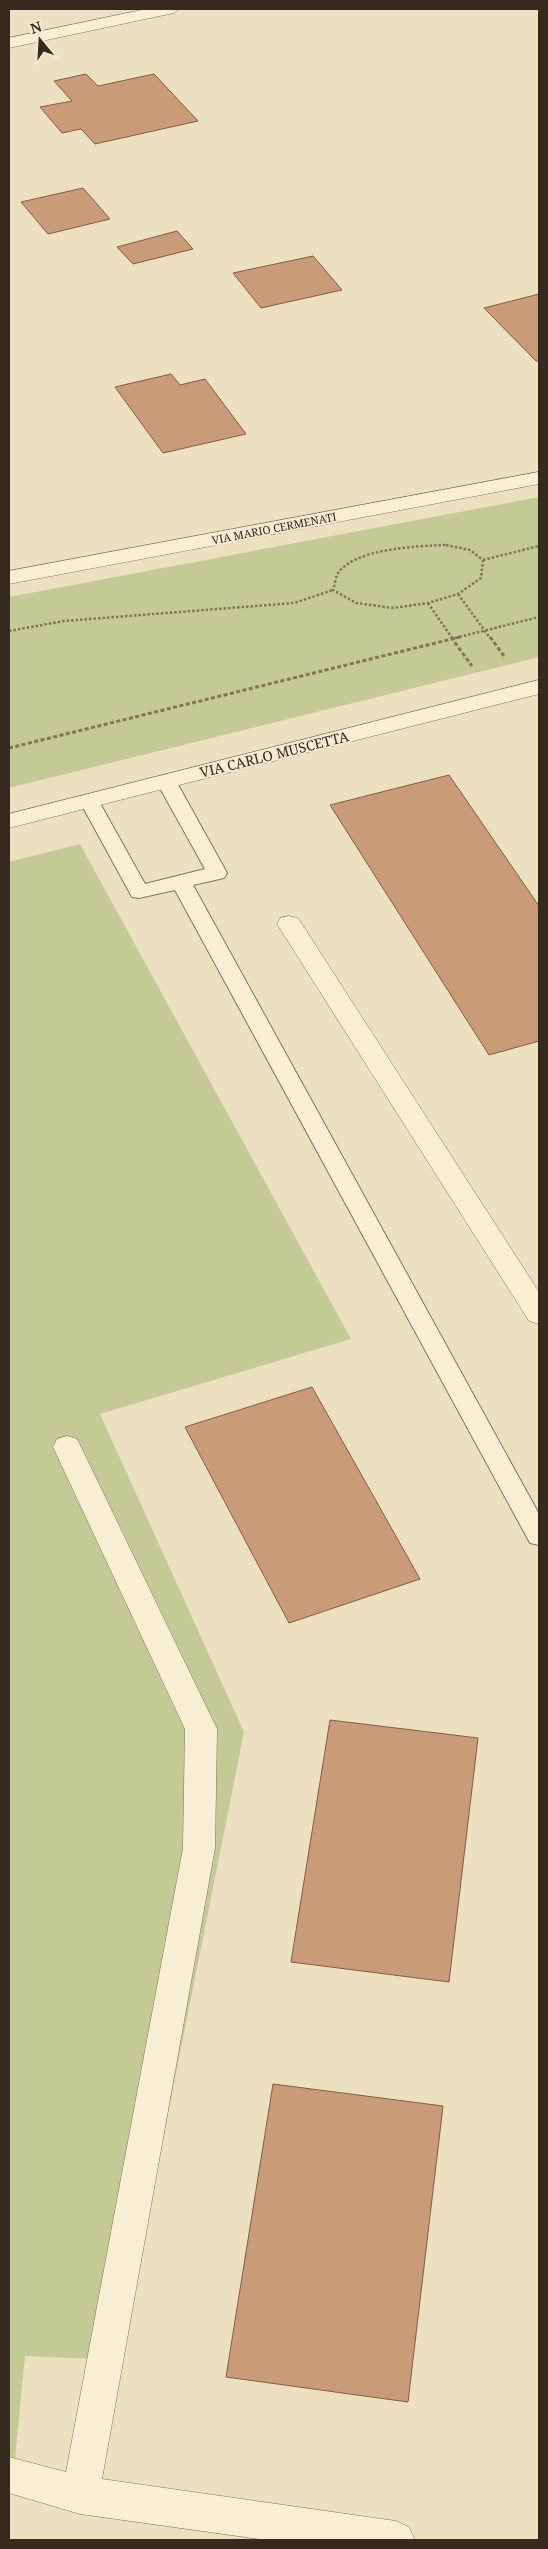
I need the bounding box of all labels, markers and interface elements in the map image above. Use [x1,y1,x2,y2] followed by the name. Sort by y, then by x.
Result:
[15,15,65,65] north arrow
[28,16,44,38] text: N
[210,509,338,547] street label: VIA MARIO CERMENATI
[198,726,351,782] street label: VIA CARLO MUSCETTA

